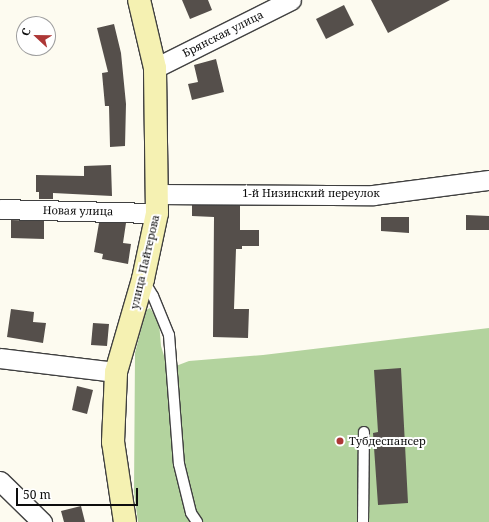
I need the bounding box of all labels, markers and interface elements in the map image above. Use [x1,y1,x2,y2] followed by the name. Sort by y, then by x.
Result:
[180,8,266,60] street label: Брянская улица
[16,16,56,56] north arrow
[17,26,34,38] text: С
[242,186,380,200] street label: 1-й Низинский переулок
[43,204,113,218] street label: Новая улица
[128,213,162,311] street label: улица Пайтерова
[349,434,426,448] place label: Тубдеспансер
[334,435,346,447] marker: Тубдеспансер
[18,480,140,506] scale bar
[23,486,51,503] text: 50 m

